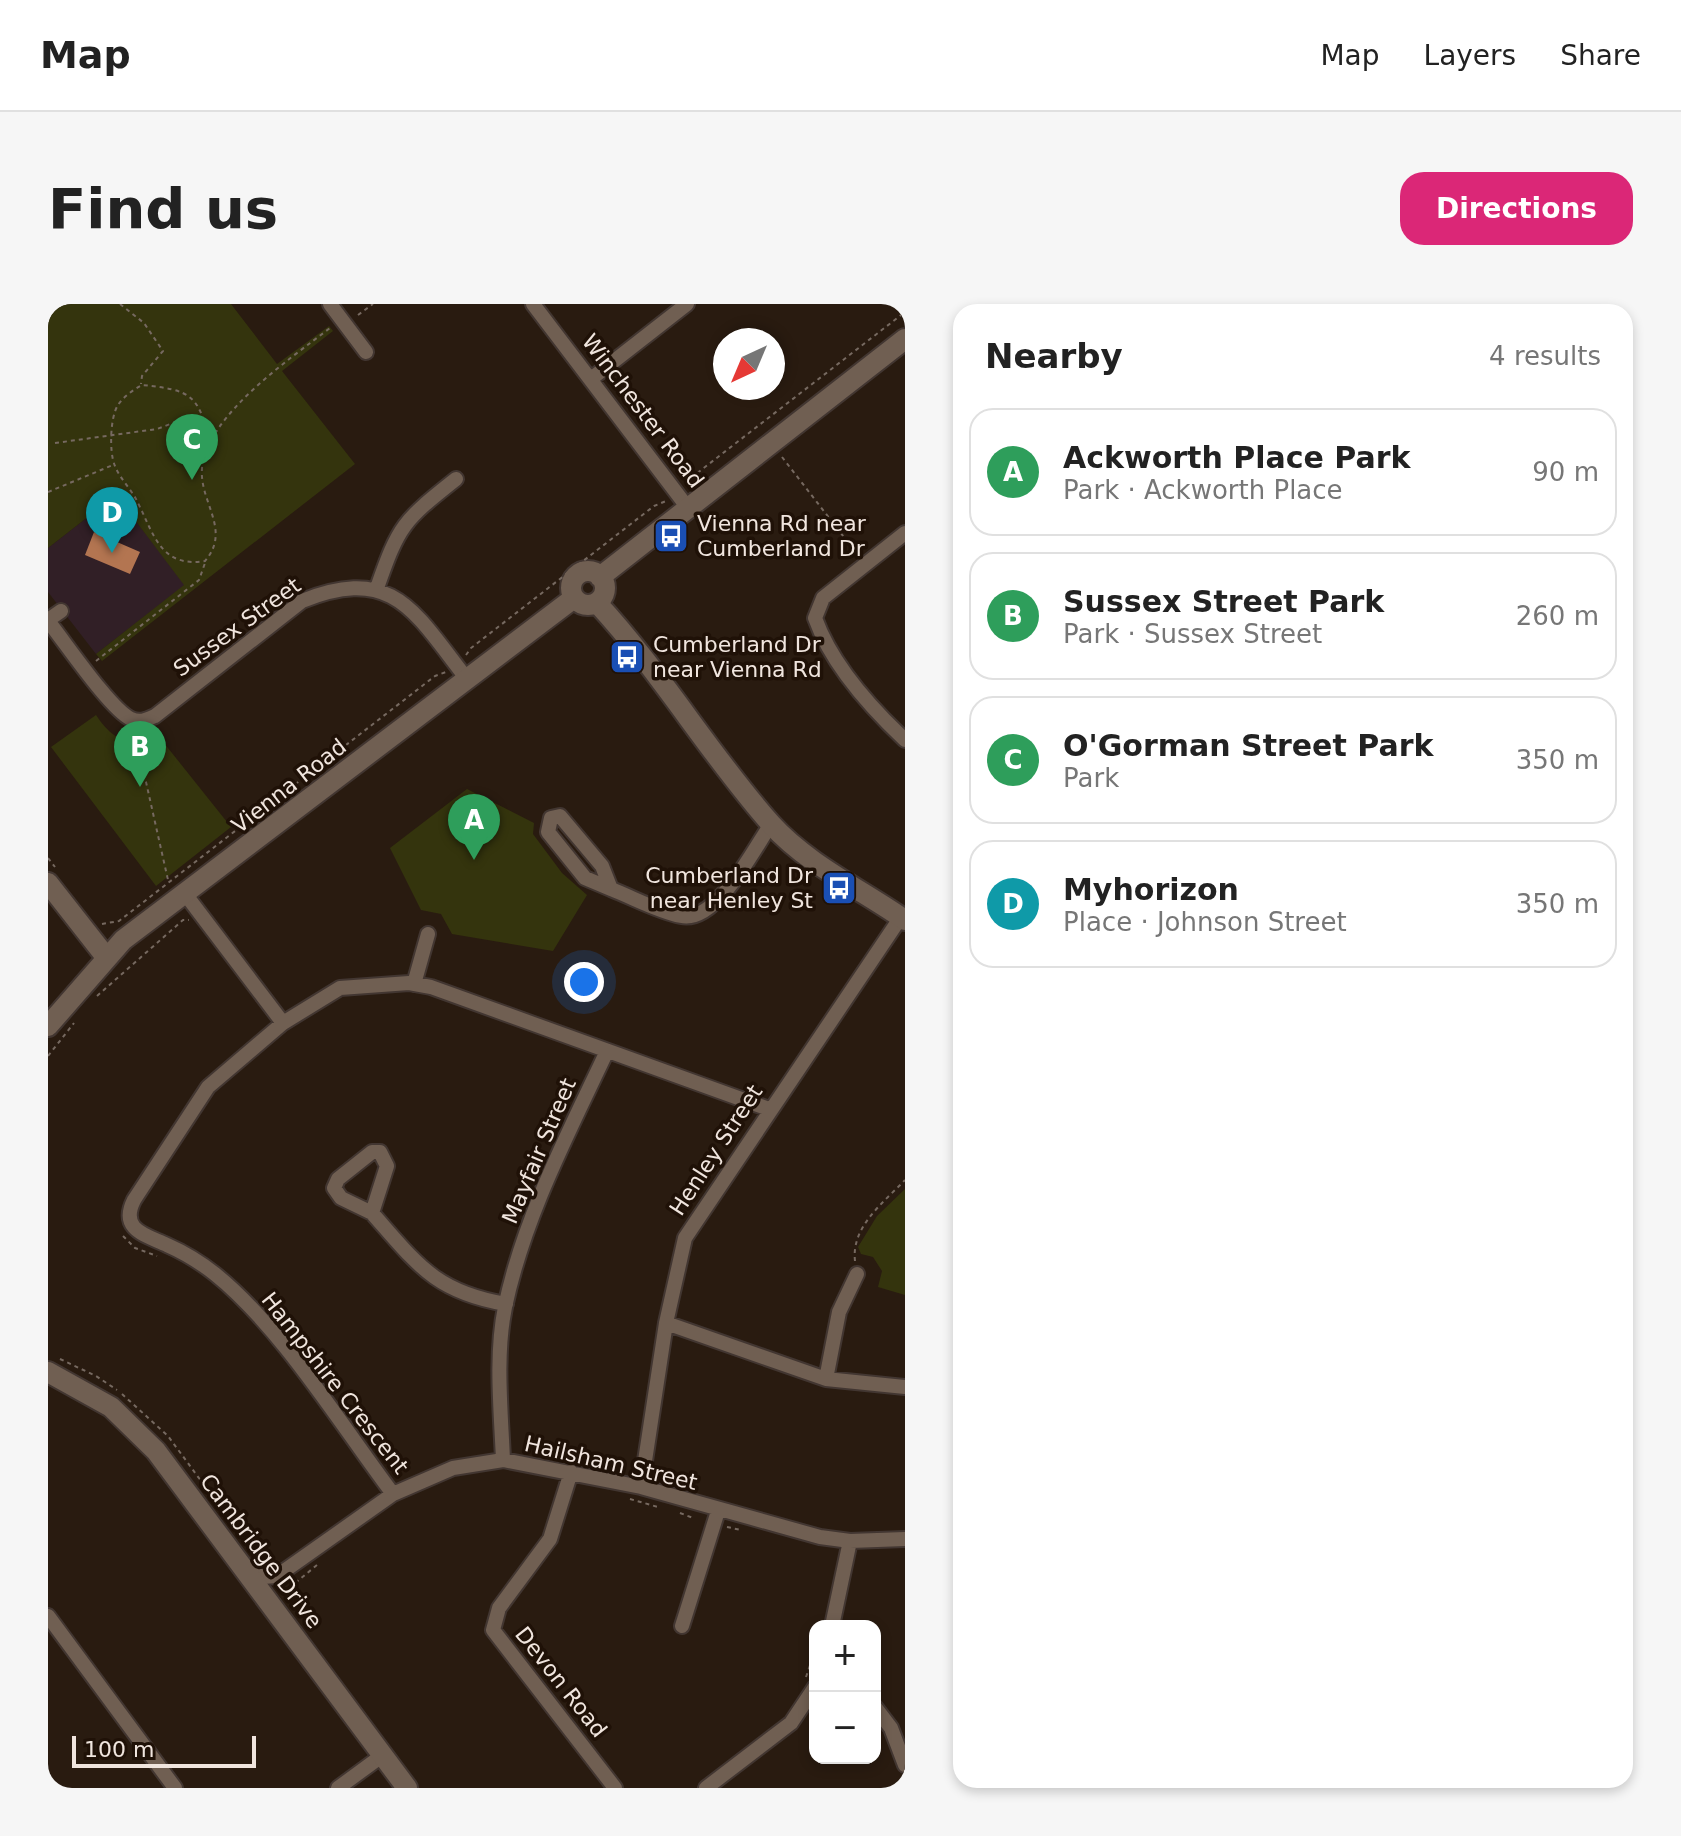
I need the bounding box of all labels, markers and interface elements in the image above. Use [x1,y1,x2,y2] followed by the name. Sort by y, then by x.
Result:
[40,33,131,77] text: Map
[1320,39,1380,72] text: Map
[1424,39,1516,72] text: Layers
[1560,39,1641,72] text: Share
[1400,172,1633,245] button: Directions
[48,176,278,241] text: Find us
[713,328,785,400] north arrow
[577,329,709,493] street label: Winchester Road
[985,336,1123,376] text: Nearby
[1489,341,1601,371] text: 4 results
[166,414,218,480] pin: C
[1063,440,1410,475] text: Ackworth Place Park
[1003,457,1023,487] text: A
[1532,457,1599,487] text: 90 m
[1063,475,1343,505] text: Park · Ackworth Place
[86,487,138,553] pin: D
[697,511,867,561] place label: Vienna Rd near Cumberland Dr
[652,517,690,555] bus stop icon: Vienna Rd near Cumberland Dr
[169,572,306,681] street label: Sussex Street
[1063,584,1384,619] text: Sussex Street Park
[1003,601,1023,631] text: B
[1516,601,1599,631] text: 260 m
[1063,619,1322,649] text: Park · Sussex Street
[653,632,822,682] place label: Cumberland Dr near Vienna Rd
[608,638,646,676] bus stop icon: Cumberland Dr near Vienna Rd
[114,721,166,787] pin: B
[1063,728,1433,763] text: O'Gorman Street Park
[227,734,351,838] street label: Vienna Road
[1003,745,1023,775] text: C
[1516,745,1599,775] text: 350 m
[1063,763,1119,793] text: Park
[448,794,500,860] pin: A
[645,863,814,913] place label: Cumberland Dr near Henley St
[820,869,858,907] bus stop icon: Cumberland Dr near Henley St
[1063,872,1239,907] text: Myhorizon
[1002,889,1024,919] text: D
[1516,889,1599,919] text: 350 m
[1063,907,1347,937] text: Place · Johnson Street
[564,962,604,1002] your location
[497,1074,581,1228] street label: Mayfair Street
[665,1080,768,1220] street label: Henley Street
[256,1287,414,1479] street label: Hampshire Crescent
[522,1431,700,1495] street label: Hailsham Street
[195,1469,327,1633] street label: Cambridge Drive
[809,1620,881,1764] map controls
[809,1620,881,1692] button: +
[510,1622,612,1742] street label: Devon Road
[809,1692,881,1764] button: −
[72,1732,256,1768] scale bar
[84,1737,154,1762] text: 100 m

